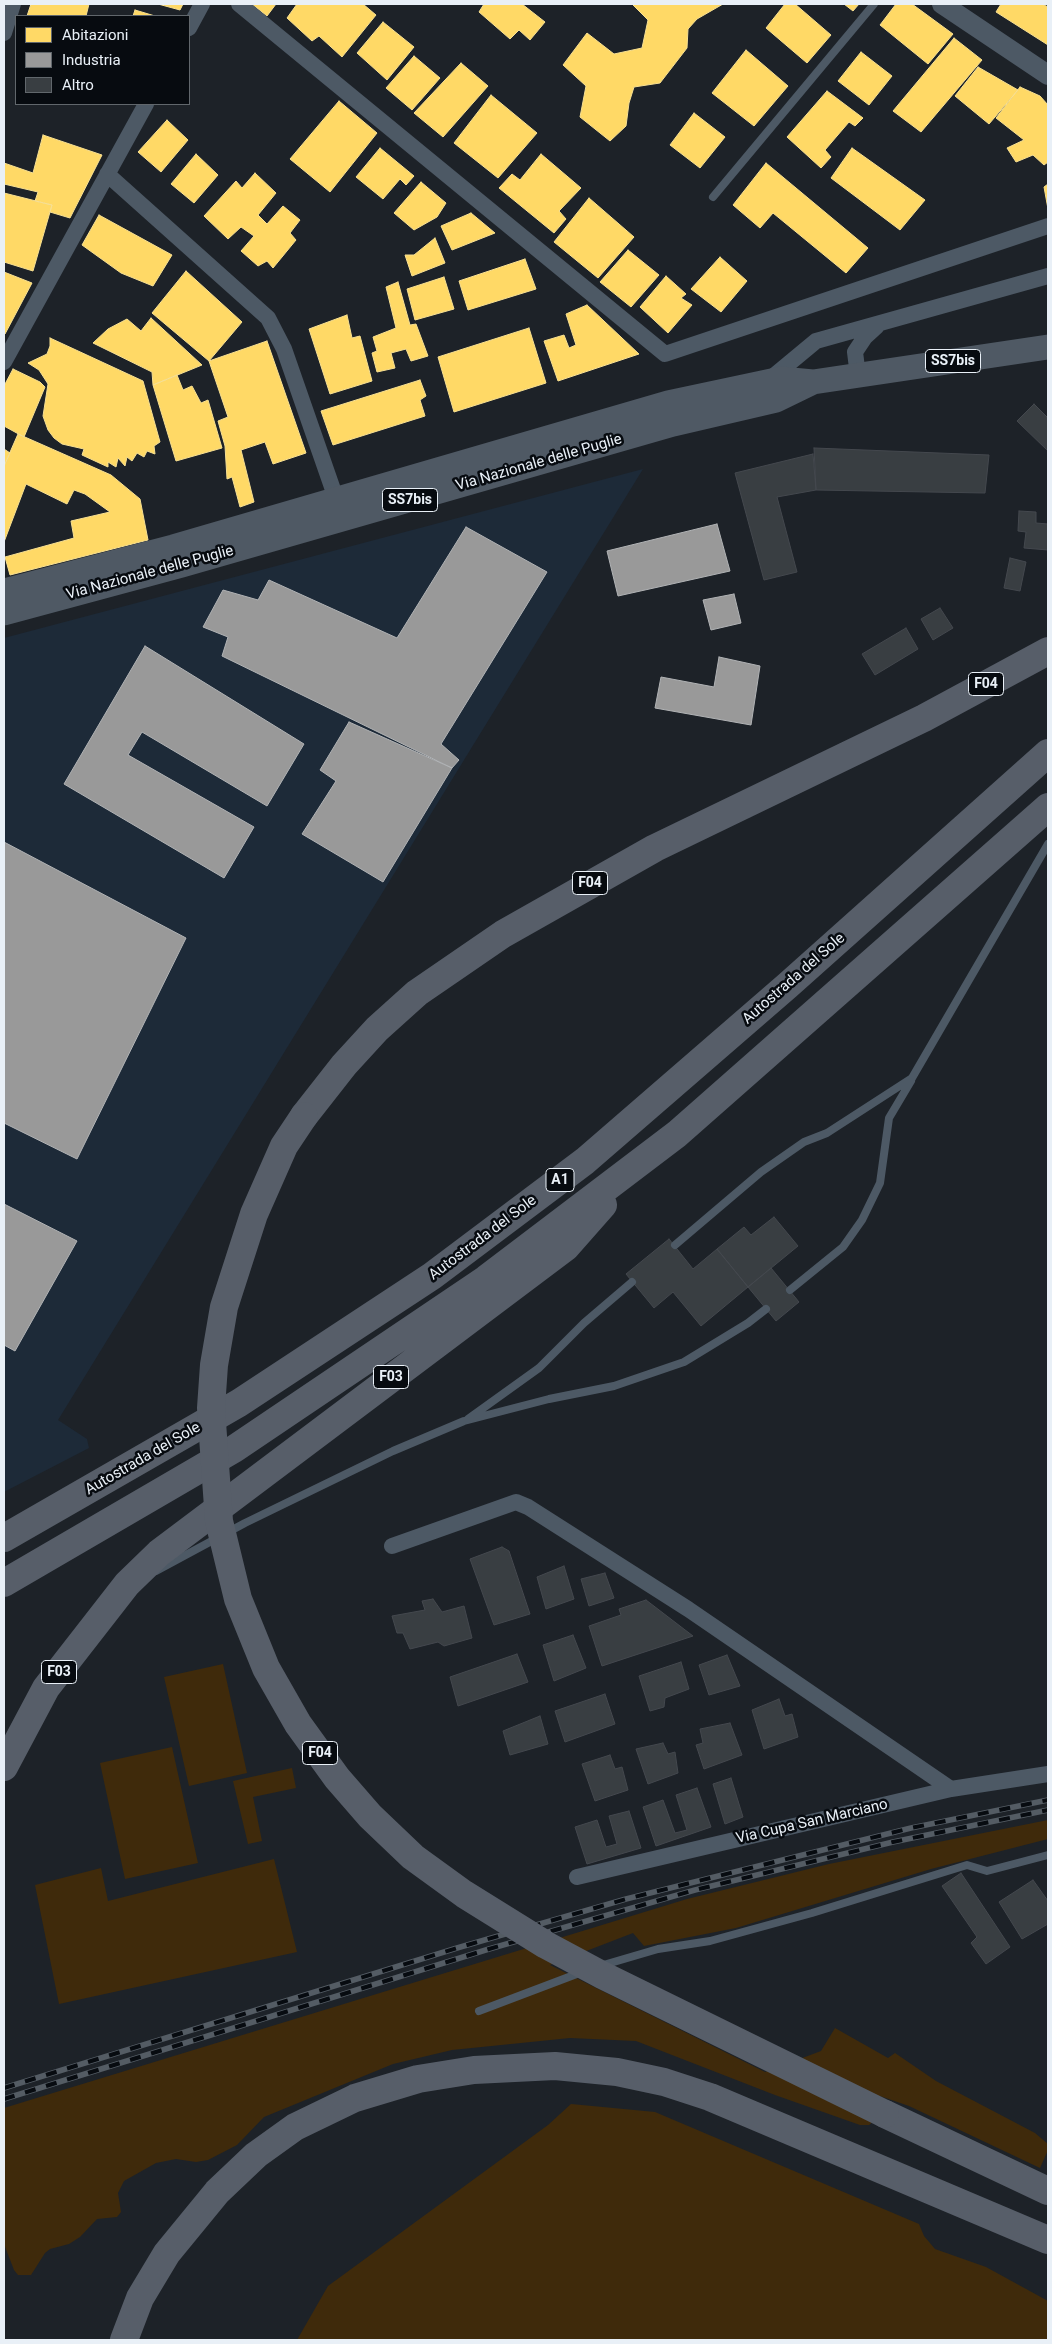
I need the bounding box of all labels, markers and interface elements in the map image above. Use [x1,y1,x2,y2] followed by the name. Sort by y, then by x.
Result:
[15,15,190,105] legend
[62,26,129,44] text: Abitazioni
[62,51,121,69] text: Industria
[62,76,94,94] text: Altro
[926,350,980,372] road number: SS7bis
[454,431,624,495] street label: Via Nazionale delle Puglie
[382,488,438,512] road number: SS7bis
[65,542,235,604] street label: Via Nazionale delle Puglie
[968,672,1004,696] road number: F04
[572,871,608,894] road number: F04
[739,930,849,1028] street label: Autostrada del Sole
[546,1168,574,1192] road number: A1
[426,1192,540,1284] street label: Autostrada del Sole
[374,1365,408,1388] road number: F03
[82,1419,204,1499] street label: Autostrada del Sole
[42,1660,76,1684] road number: F03
[302,1742,338,1765] road number: F04
[734,1796,890,1848] street label: Via Cupa San Marciano

